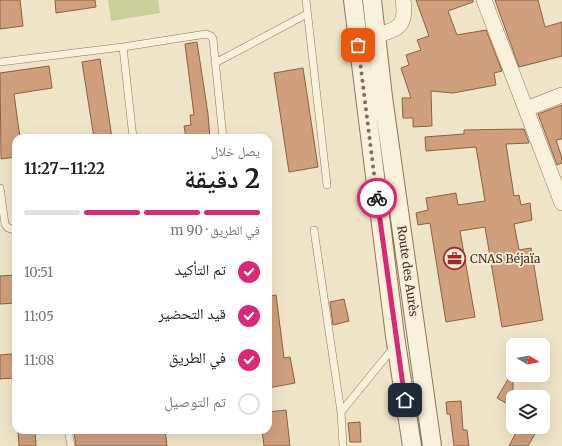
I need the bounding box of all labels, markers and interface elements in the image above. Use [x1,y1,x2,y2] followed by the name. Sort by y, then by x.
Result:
[341,28,375,62] pin
[347,34,369,56] icon: bag
[211,143,260,160] text: يصل خلال
[24,159,105,178] text: 11:22–11:27
[184,162,260,195] text: 2 دقيقة
[357,178,397,218] courier
[366,187,388,209] icon: bike
[171,222,260,239] text: في الطريق · 90 m
[394,225,422,318] street label: Route des Aurès
[442,245,468,271] office icon: CNAS Béjaïa
[470,251,541,266] place label: CNAS Béjaïa
[175,260,226,279] text: تم التأكيد
[238,261,260,283] icon: check
[24,264,53,281] text: 10:51
[158,304,226,323] text: قيد التحضير
[238,305,260,327] icon: check
[24,308,54,325] text: 11:05
[506,338,550,382] north arrow
[506,338,550,434] map controls
[169,348,226,367] text: في الطريق
[238,349,260,371] icon: check
[24,352,54,369] text: 11:08
[388,383,422,417] pin
[394,389,416,411] icon: home
[506,390,550,434] button: layers
[164,392,226,411] text: تم التوصيل

